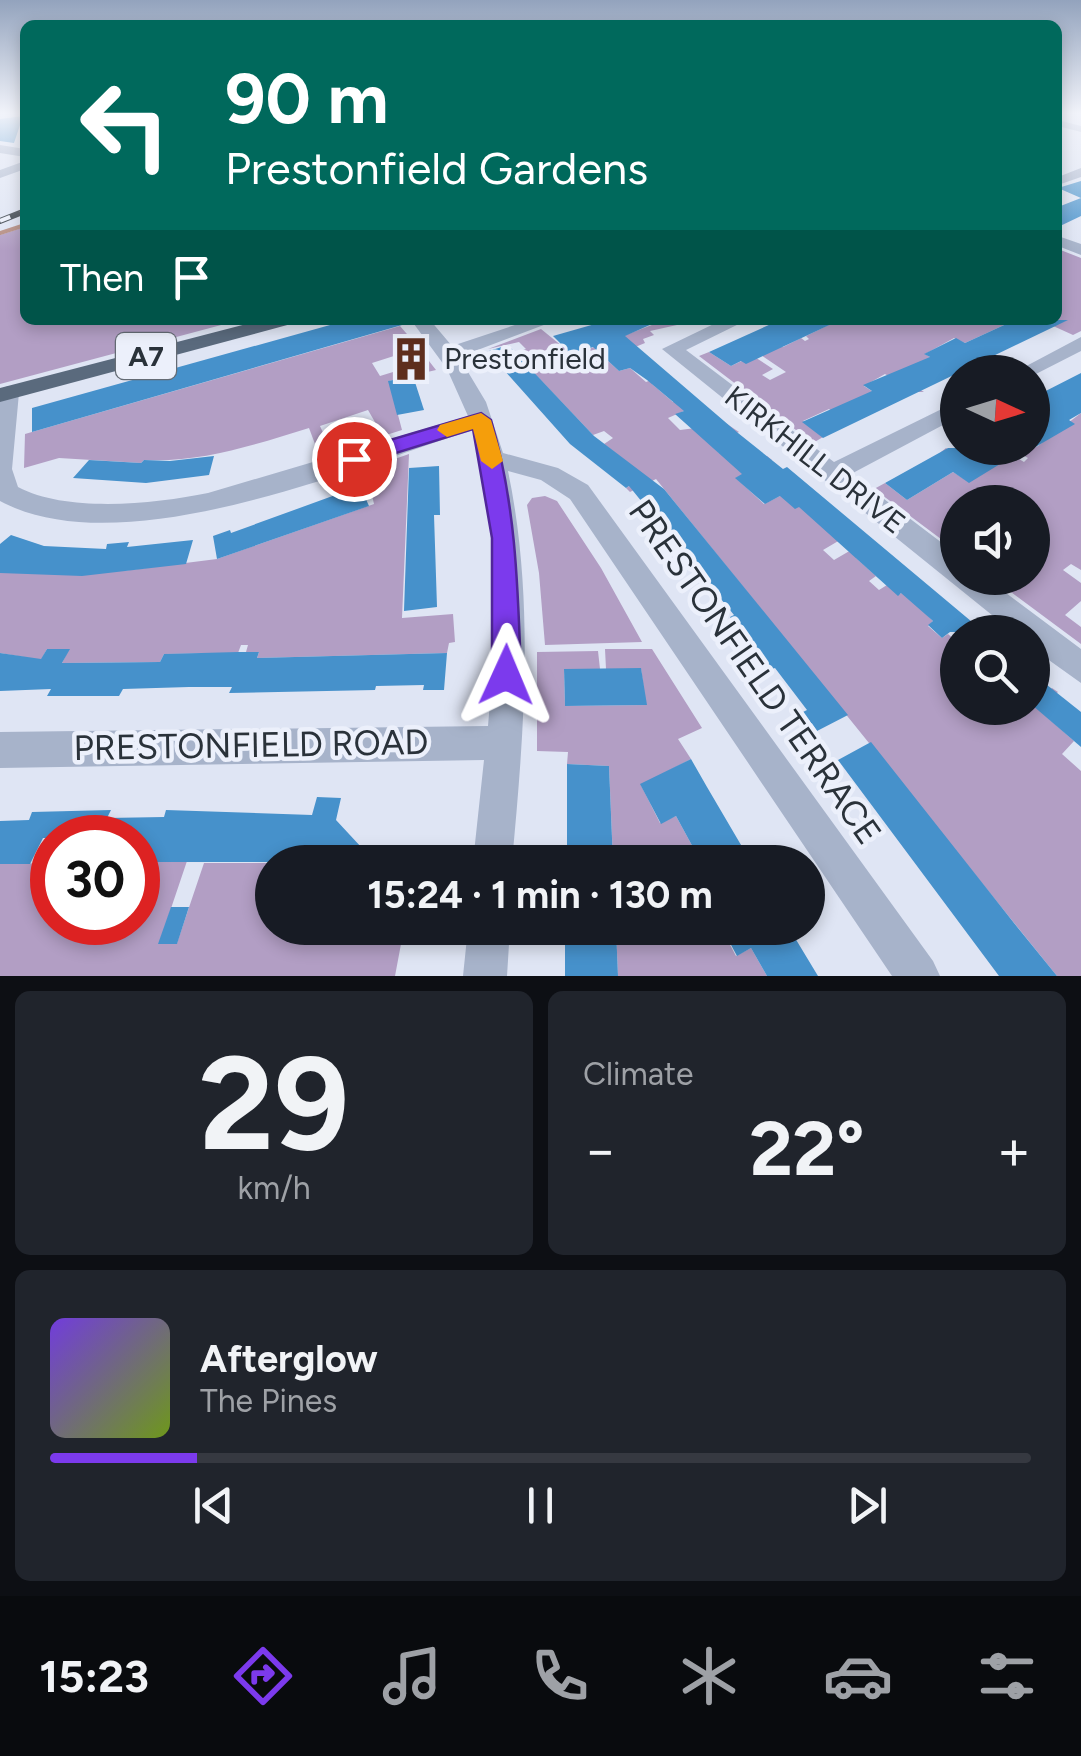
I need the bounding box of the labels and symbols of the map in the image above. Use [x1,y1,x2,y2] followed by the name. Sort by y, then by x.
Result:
[116,333,176,379] road number: A7
[387,335,435,383] building icon: Prestonfield
[444,340,606,377] place label: Prestonfield
[940,355,1050,465] north arrow
[718,378,913,542] street label: KIRKHILL DRIVE
[312,417,397,502] pin
[620,492,890,852] street label: PRESTONFIELD TERRACE
[454,623,558,727] position arrow
[73,721,429,769] street label: PRESTONFIELD ROAD
[30,815,160,945] speed limit sign: 30

